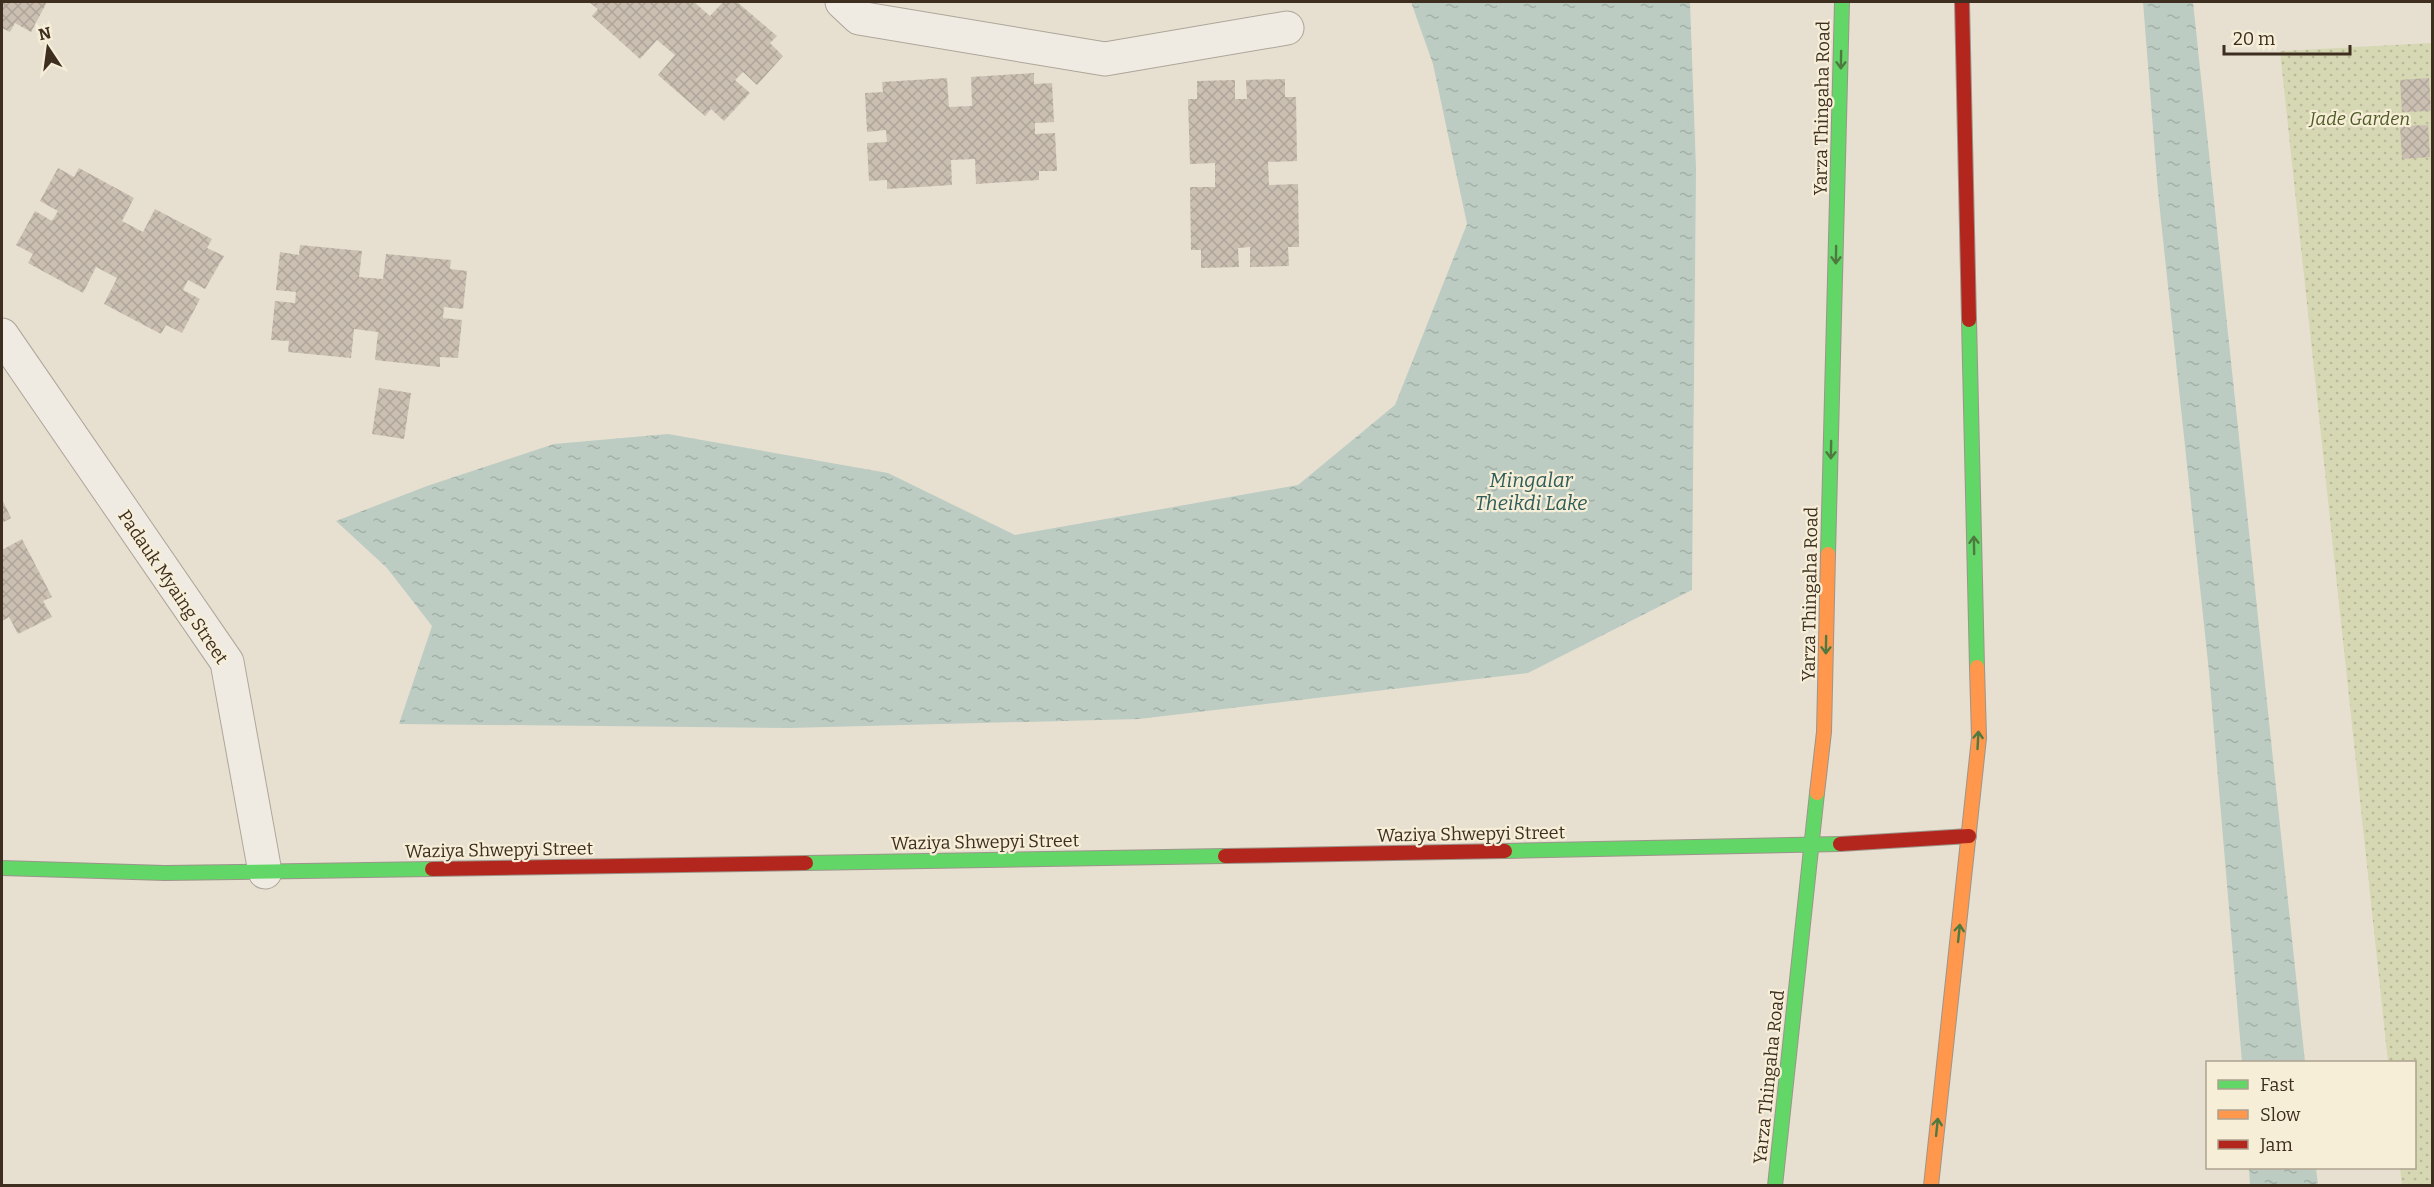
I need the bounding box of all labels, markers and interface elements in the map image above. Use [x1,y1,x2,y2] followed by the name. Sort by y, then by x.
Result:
[18,18,78,78] north arrow
[2224,18,2350,56] scale bar
[1809,20,1835,196] street label: Yarza Thingaha Road
[37,23,53,45] text: N
[2233,28,2275,50] text: 20 m
[1835,49,1847,69] one-way arrow
[2308,108,2410,130] park label: Jade Garden
[1830,244,1842,264] one-way arrow
[1826,439,1837,459] one-way arrow
[1475,468,1587,515] water label: Mingalar Theikdi Lake
[113,506,233,669] street label: Padauk Myaing Street
[1797,506,1823,682] street label: Yarza Thingaha Road
[1969,535,1980,555] one-way arrow
[1821,634,1832,654] one-way arrow
[1973,730,1984,750] one-way arrow
[1377,821,1566,847] street label: Waziya Shwepyi Street
[891,829,1080,855] street label: Waziya Shwepyi Street
[405,837,594,863] street label: Waziya Shwepyi Street
[1953,924,1964,944] one-way arrow
[1749,989,1789,1165] street label: Yarza Thingaha Road
[2206,1061,2416,1169] legend
[2260,1074,2295,1096] text: Fast
[2260,1104,2301,1126] text: Slow
[1932,1118,1943,1138] one-way arrow
[2259,1134,2293,1156] text: Jam

